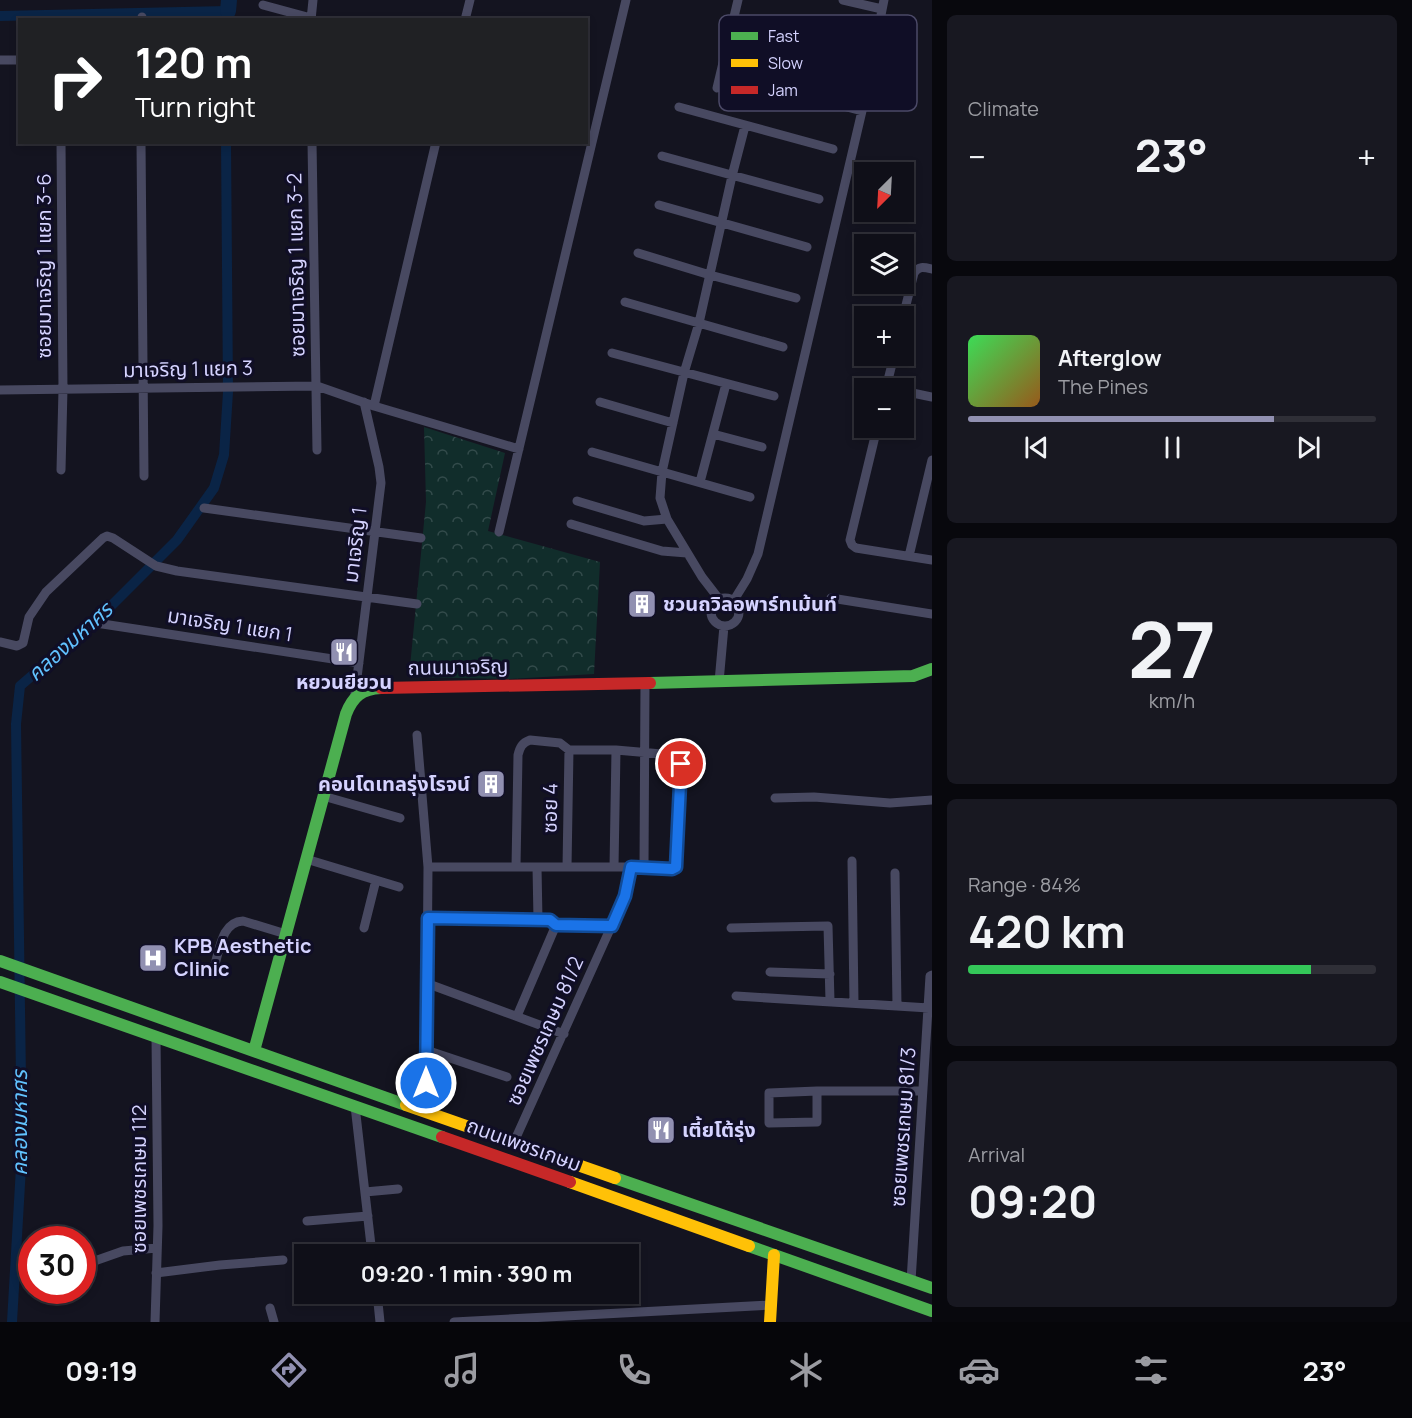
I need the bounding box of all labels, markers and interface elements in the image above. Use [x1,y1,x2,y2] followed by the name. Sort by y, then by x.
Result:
[719,15,917,111] legend
[768,25,799,47] text: Fast
[135,33,252,91] text: 120 m
[36,42,114,120] icon: right
[768,52,803,74] text: Slow
[768,79,798,101] text: Jam
[135,88,256,125] text: Turn right
[968,95,1039,122] text: Climate
[1135,124,1208,186] text: 23°
[968,134,986,179] text: −
[1357,134,1376,179] text: +
[854,162,914,222] north arrow
[854,162,914,438] map controls
[30,173,57,359] street label: ซอยมาเจริญ 1 แยก 3-6
[280,173,311,357] street label: ซอยมาเจริญ 1 แยก 3-2
[854,234,914,294] button: layers
[854,306,914,366] button: +
[1058,343,1162,373] text: Afterglow
[123,354,253,383] street label: มาเจริญ 1 แยก 3
[1058,373,1148,400] text: The Pines
[854,378,914,438] button: −
[1020,431,1053,464] icon: previous
[1156,431,1189,464] icon: pause
[1292,431,1325,464] icon: next
[336,506,373,584] street label: มาเจริญ 1
[626,588,658,620] building icon: ชวนถวิลอพาร์ทเม้นท์
[663,590,837,617] place label: ชวนถวิลอพาร์ทเม้นท์
[21,594,119,687] water label: คลองมหาศร
[1128,595,1216,701] text: 27
[165,601,295,648] street label: มาเจริญ 1 แยก 1
[328,636,360,668] restaurant icon: หยวนยียวน
[407,652,509,681] street label: ถนนมาเจริญ
[296,668,392,695] place label: หยวนยียวน
[1149,687,1195,714] text: km/h
[655,738,706,789] pin
[664,747,697,780] icon: arrive
[475,768,507,800] building icon: คอนโดเทลรุ่งโรจน์
[318,770,470,797] place label: คอนโดเทลรุ่งโรจน์
[536,783,563,833] street label: ซอย 4
[968,871,1081,898] text: Range · 84%
[968,900,1125,962] text: 420 km
[174,932,312,982] place label: KPB Aesthetic Clinic
[137,942,169,974] hospital icon: KPB Aesthetic Clinic
[500,952,589,1109] street label: ซอยเพชรเกษม 81/2
[883,1046,922,1208] street label: ซอยเพชรเกษม 81/3
[394,1051,458,1115] position arrow
[5,1069,33,1176] water label: คลองมหาศร
[125,1105,152,1253] street label: ซอยเพชรเกษม 112
[463,1111,585,1178] street label: ถนนเพชรเกษม
[645,1114,677,1146] restaurant icon: เตี้ยโต้รุ่ง
[682,1116,756,1143] place label: เตี้ยโต้รุ่ง
[968,1141,1025,1168] text: Arrival
[968,1170,1097,1232] text: 09:20
[18,1226,96,1304] speed limit sign: 30
[361,1259,572,1289] text: 09:20 · 1 min · 390 m
[268,1349,310,1391] icon: directions
[441,1349,483,1391] icon: music
[613,1349,655,1391] icon: phone
[785,1349,827,1391] icon: climate
[958,1349,1000,1391] icon: car
[1130,1349,1172,1391] icon: filters
[65,1352,138,1389] text: 09:19
[1303,1352,1347,1389] text: 23°

